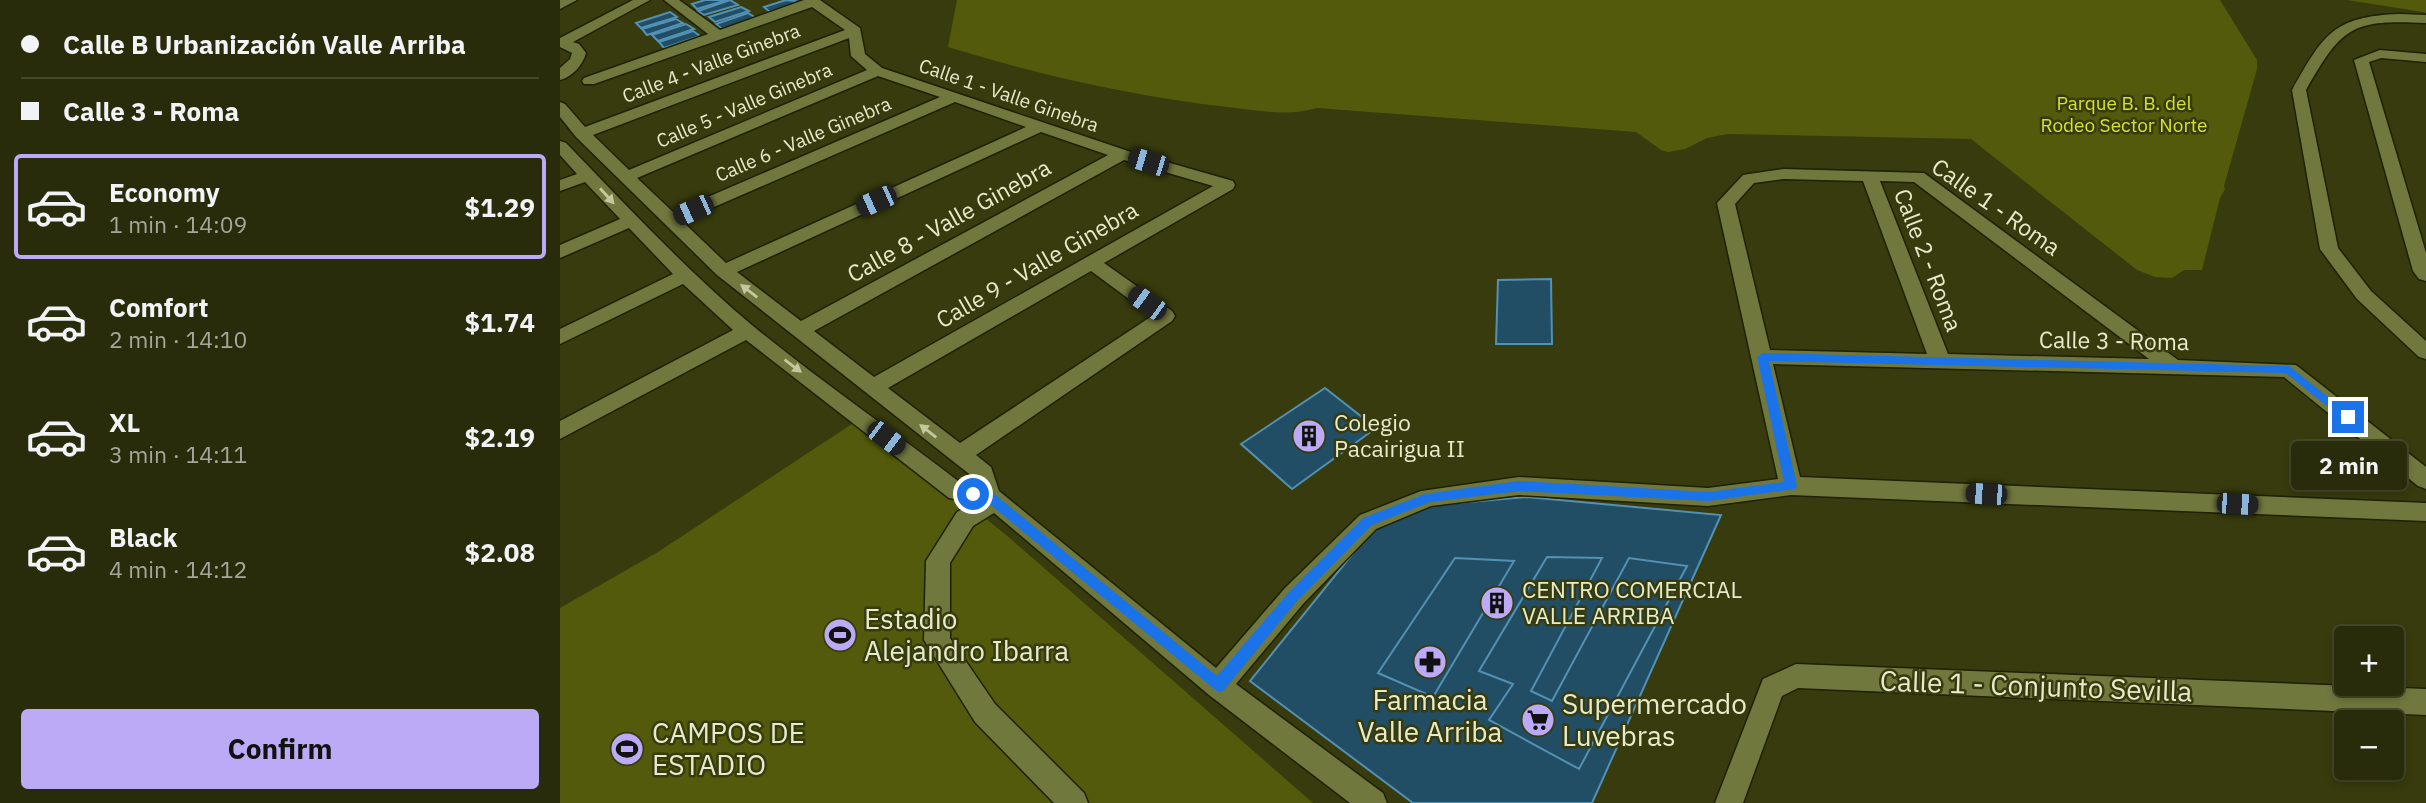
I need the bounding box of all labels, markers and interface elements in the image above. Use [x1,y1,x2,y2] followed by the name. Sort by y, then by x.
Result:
[619,18,803,108] street label: Calle 4 - Valle Ginebra
[63,27,466,61] text: Calle B Urbanización Valle Arriba
[916,53,1102,137] street label: Calle 1 - Valle Ginebra
[653,57,835,153] street label: Calle 5 - Valle Ginebra
[712,91,894,187] street label: Calle 6 - Valle Ginebra
[2041,91,2207,137] park label: Parque B. B. del Rodeo Sector Norte
[63,94,239,128] text: Calle 3 - Roma
[1125,146,1172,178] car
[1926,151,2067,262] street label: Calle 1 - Roma
[841,152,1056,289] street label: Calle 8 - Valle Ginebra
[25,175,88,238] icon: car
[109,175,220,209] text: Economy
[853,183,900,219] car
[1888,184,1970,335] street label: Calle 2 - Roma
[599,187,615,205] one-way arrow
[465,190,535,224] text: $1.29
[670,192,717,228] car
[930,194,1143,334] street label: Calle 9 - Valle Ginebra
[109,209,247,239] text: 1 min · 14:09
[1124,282,1171,324] car
[741,283,759,298] one-way arrow
[25,290,88,353] icon: car
[109,290,208,324] text: Comfort
[465,305,535,339] text: $1.74
[109,324,247,354] text: 2 min · 14:10
[2039,324,2190,356] street label: Calle 3 - Roma
[783,358,801,373] one-way arrow
[2332,401,2364,433] route end
[25,405,88,468] icon: car
[109,405,140,439] text: XL
[1334,407,1465,463] place label: Colegio Pacairigua II
[863,417,910,459] car
[1290,417,1328,455] building icon: Colegio Pacairigua II
[465,420,535,454] text: $2.19
[920,424,938,439] one-way arrow
[109,439,247,469] text: 3 min · 14:11
[2290,442,2406,490] callout: 2 min
[2319,450,2379,480] text: 2 min
[957,478,989,510] route start
[1965,482,2008,506] car
[2216,492,2259,516] car
[25,520,88,583] icon: car
[109,520,177,554] text: Black
[465,535,535,569] text: $2.08
[109,554,247,584] text: 4 min · 14:12
[1522,574,1742,630] place label: CENTRO COMERCIAL VALLE ARRIBA
[1478,584,1516,622] building icon: CENTRO COMERCIAL VALLE ARRIBA
[864,600,1069,669] place label: Estadio Alejandro Ibarra
[821,616,859,654] sports icon: Estadio Alejandro Ibarra
[2334,626,2404,780] map controls
[2334,626,2404,696] button: +
[1411,643,1449,681] pharmacy icon: Farmacia Valle Arriba
[1879,662,2193,709] street label: Calle 1 - Conjunto Sevilla
[1358,681,1503,750] place label: Farmacia Valle Arriba
[1562,685,1747,754] place label: Supermercado Luvebras
[1519,701,1557,739] supermarket icon: Supermercado Luvebras
[21,709,539,789] button: Confirm
[2334,710,2404,780] button: −
[652,714,805,783] place label: CAMPOS DE ESTADIO
[608,730,646,768] sports icon: CAMPOS DE ESTADIO

